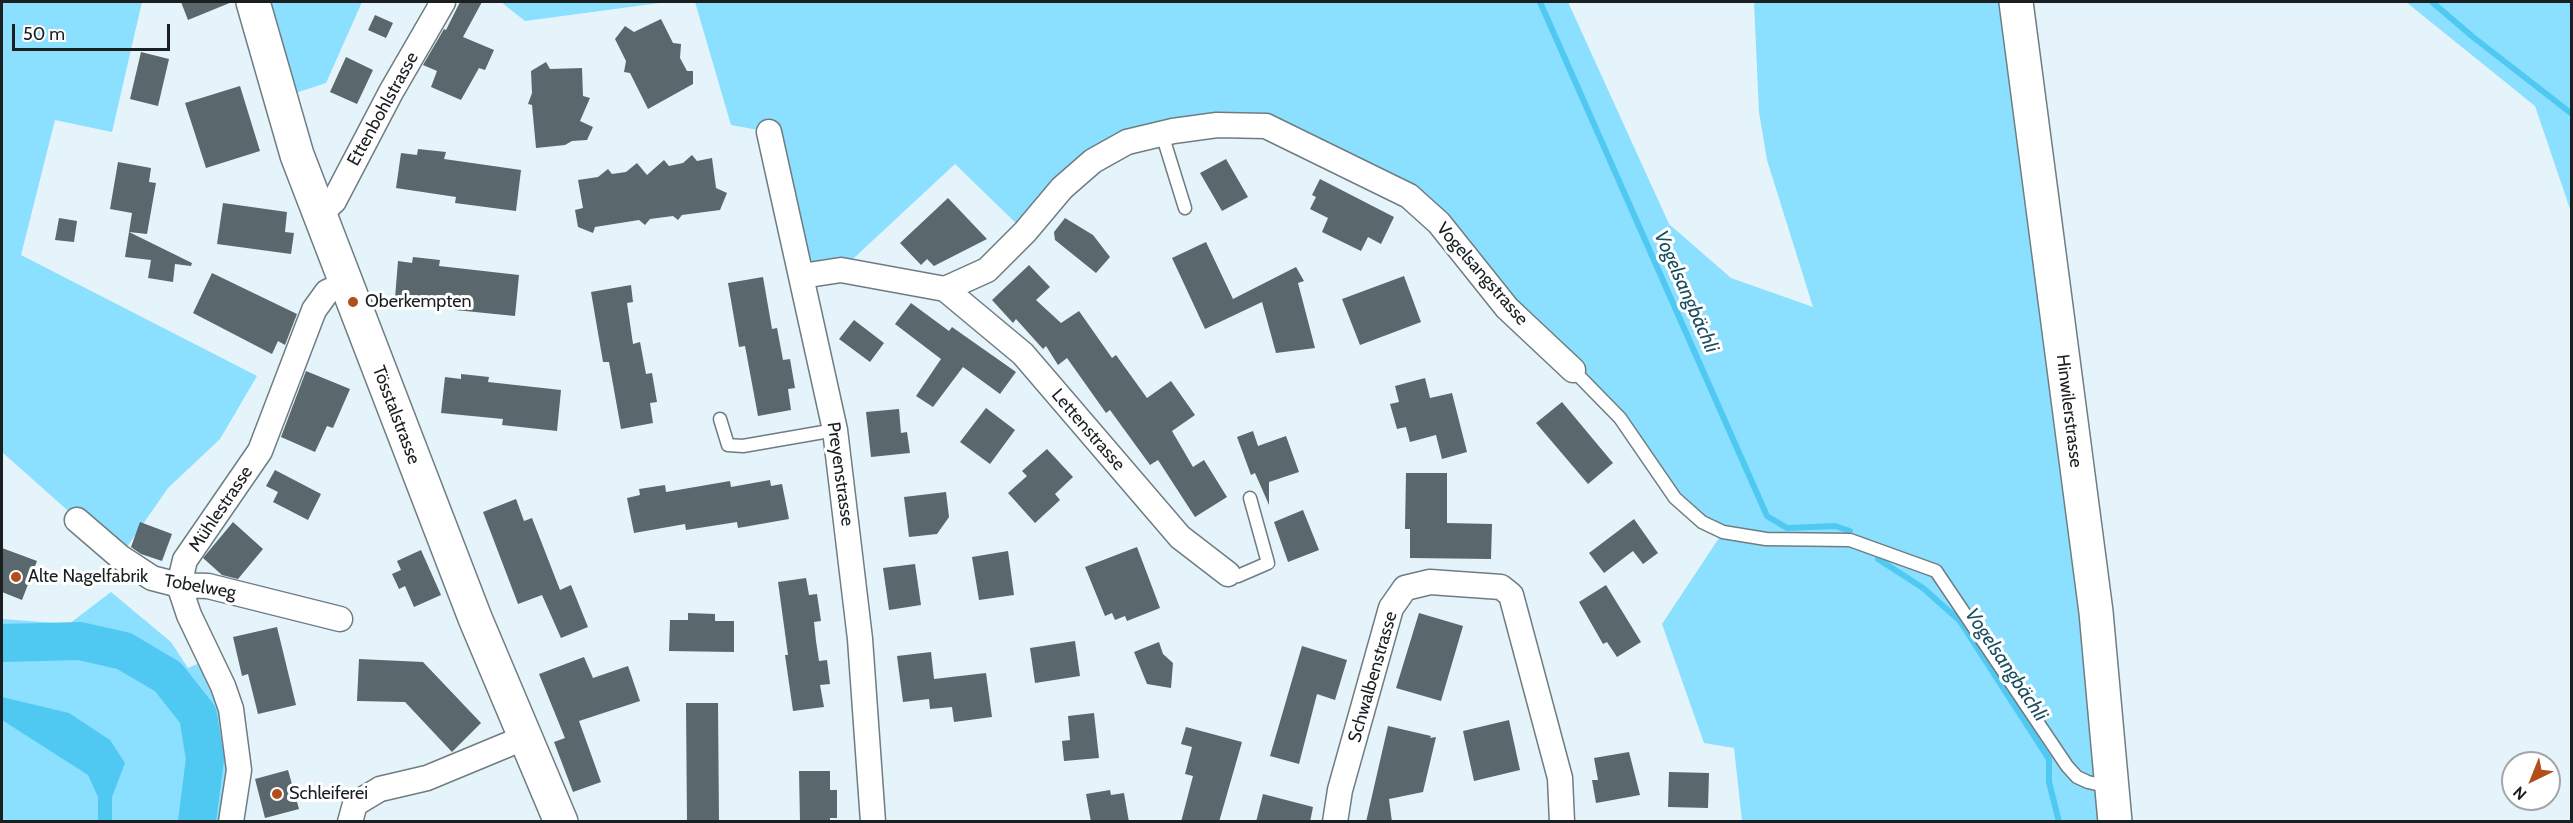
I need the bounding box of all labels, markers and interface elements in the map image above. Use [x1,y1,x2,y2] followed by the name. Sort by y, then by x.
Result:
[15,12,172,50] scale bar
[23,23,65,45] text: 50 m
[343,48,423,170] street label: Ettenbohlstrasse
[1431,218,1533,330] street label: Vogelsangstrasse
[1648,227,1724,357] water label: Vogelsangbächli
[365,291,471,313] place label: Oberkempten
[346,295,360,309] marker: Oberkempten
[2051,353,2087,469] street label: Hinwilerstrasse
[367,363,425,467] street label: Tösstalstrasse
[1047,385,1129,475] street label: Lettenstrasse
[822,421,858,527] street label: Preyenstrasse
[184,462,258,556] street label: Mühlestrasse
[28,566,148,588] place label: Alte Nagelfabrik
[9,570,23,584] marker: Alte Nagelfabrik
[162,570,238,604] street label: Tobelweg
[1959,604,2053,726] water label: Vogelsangbächli
[1344,609,1402,745] street label: Schwalbenstrasse
[2501,751,2561,811] north arrow
[2509,782,2530,804] text: N
[289,783,368,805] place label: Schleiferei
[270,787,284,801] marker: Schleiferei

